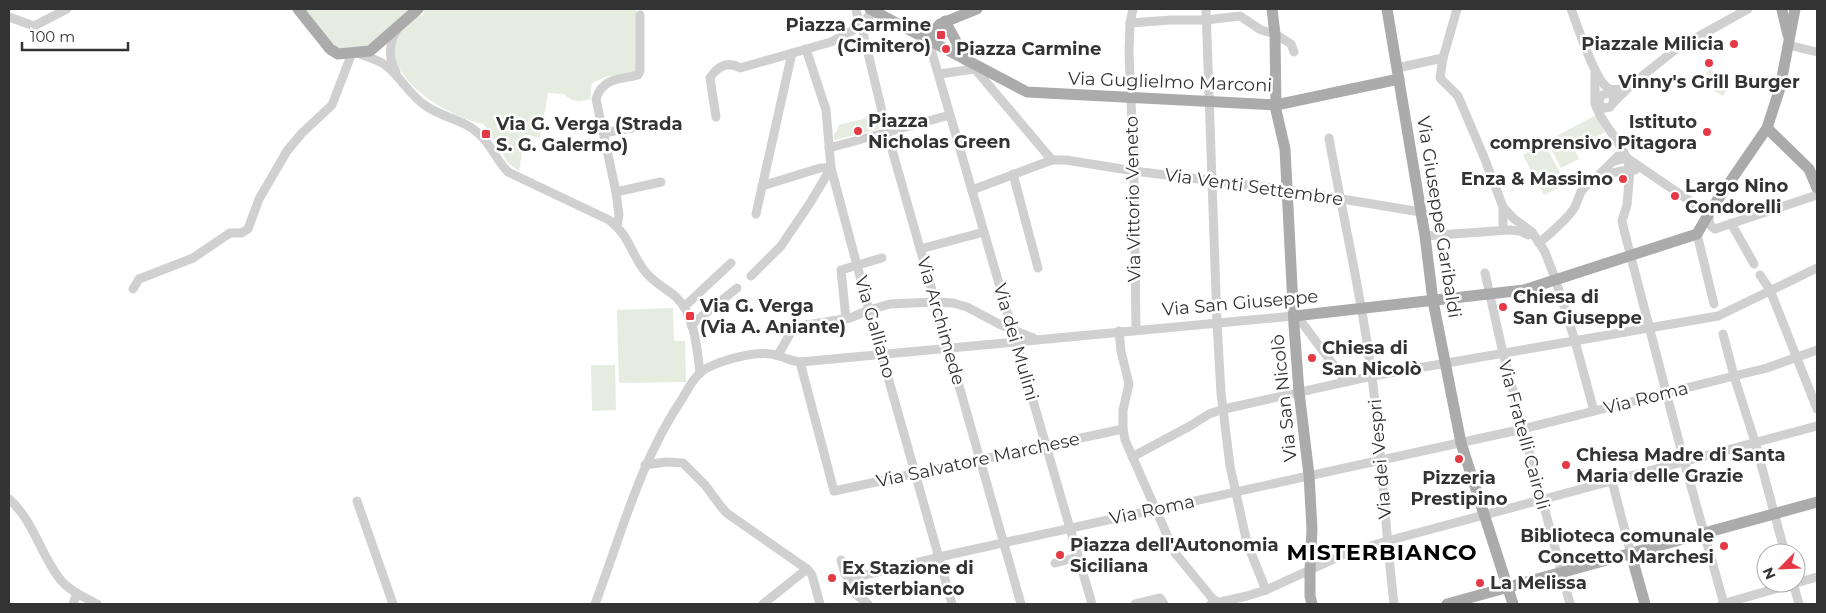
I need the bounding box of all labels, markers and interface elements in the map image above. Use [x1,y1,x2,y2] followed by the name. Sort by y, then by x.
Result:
[786,14,931,57] place label: Piazza Carmine (Cimitero)
[22,20,129,52] scale bar
[30,27,75,46] text: 100 m
[935,29,947,41] marker: Piazza Carmine (Cimitero)
[1581,33,1724,55] place label: Piazzale Milicia
[956,38,1101,60] place label: Piazza Carmine
[1728,38,1740,50] marker: Piazzale Milicia
[940,43,952,55] marker: Piazza Carmine
[1703,57,1715,69] marker: Vinny's Grill Burger
[1068,67,1272,97] street label: Via Guglielmo Marconi
[1617,71,1800,93] place label: Vinny's Grill Burger
[868,110,1011,153] place label: Piazza Nicholas Green
[1490,111,1697,154] place label: Istituto comprensivo Pitagora
[495,113,683,156] place label: Via G. Verga (Strada S. G. Galermo)
[1412,115,1466,319] street label: Via Giuseppe Garibaldi
[1121,116,1145,282] street label: Via Vittorio Veneto
[852,125,864,137] marker: Piazza Nicholas Green
[1701,126,1713,138] marker: Istituto comprensivo Pitagora
[480,128,492,140] marker: Via G. Verga (Strada S. G. Galermo)
[1163,164,1345,210] street label: Via Venti Settembre
[1461,168,1613,190] place label: Enza & Massimo
[1617,173,1629,185] marker: Enza & Massimo
[1685,175,1789,218] place label: Largo Nino Condorelli
[1669,190,1681,202] marker: Largo Nino Condorelli
[912,254,970,388] street label: Via Archimede
[850,273,900,381] street label: Via Galliano
[989,281,1043,403] street label: Via dei Mulini
[1161,285,1319,321] street label: Via San Giuseppe
[1513,286,1642,329] place label: Chiesa di San Giuseppe
[699,295,846,338] place label: Via G. Verga (Via A. Aniante)
[1497,301,1509,313] marker: Chiesa di San Giuseppe
[684,310,696,322] marker: Via G. Verga (Via A. Aniante)
[1266,333,1302,463] street label: Via San Nicolò
[1322,337,1422,380] place label: Chiesa di San Nicolò
[1306,352,1318,364] marker: Chiesa di San Nicolò
[1493,358,1555,512] street label: Via Fratelli Cairoli
[1601,377,1691,419] street label: Via Roma
[1364,398,1396,520] street label: Via dei Vespri
[874,428,1082,492] street label: Via Salvatore Marchese
[1576,444,1786,487] place label: Chiesa Madre di Santa Maria delle Grazie
[1453,453,1465,465] marker: Pizzeria Prestipino
[1560,459,1572,471] marker: Chiesa Madre di Santa Maria delle Grazie
[1411,467,1508,510] place label: Pizzeria Prestipino
[1107,490,1197,530] street label: Via Roma
[1520,525,1714,568] place label: Biblioteca comunale Concetto Marchesi
[1070,534,1278,577] place label: Piazza dell'Autonomia Siciliana
[1286,539,1478,566] district label: MISTERBIANCO
[1718,540,1730,552] marker: Biblioteca comunale Concetto Marchesi
[1756,543,1806,593] north arrow
[1054,549,1066,561] marker: Piazza dell'Autonomia Siciliana
[842,557,974,600] place label: Ex Stazione di Misterbianco
[1759,564,1780,582] text: N
[826,572,838,584] marker: Ex Stazione di Misterbianco
[1490,572,1587,594] place label: La Melissa
[1474,577,1486,589] marker: La Melissa

